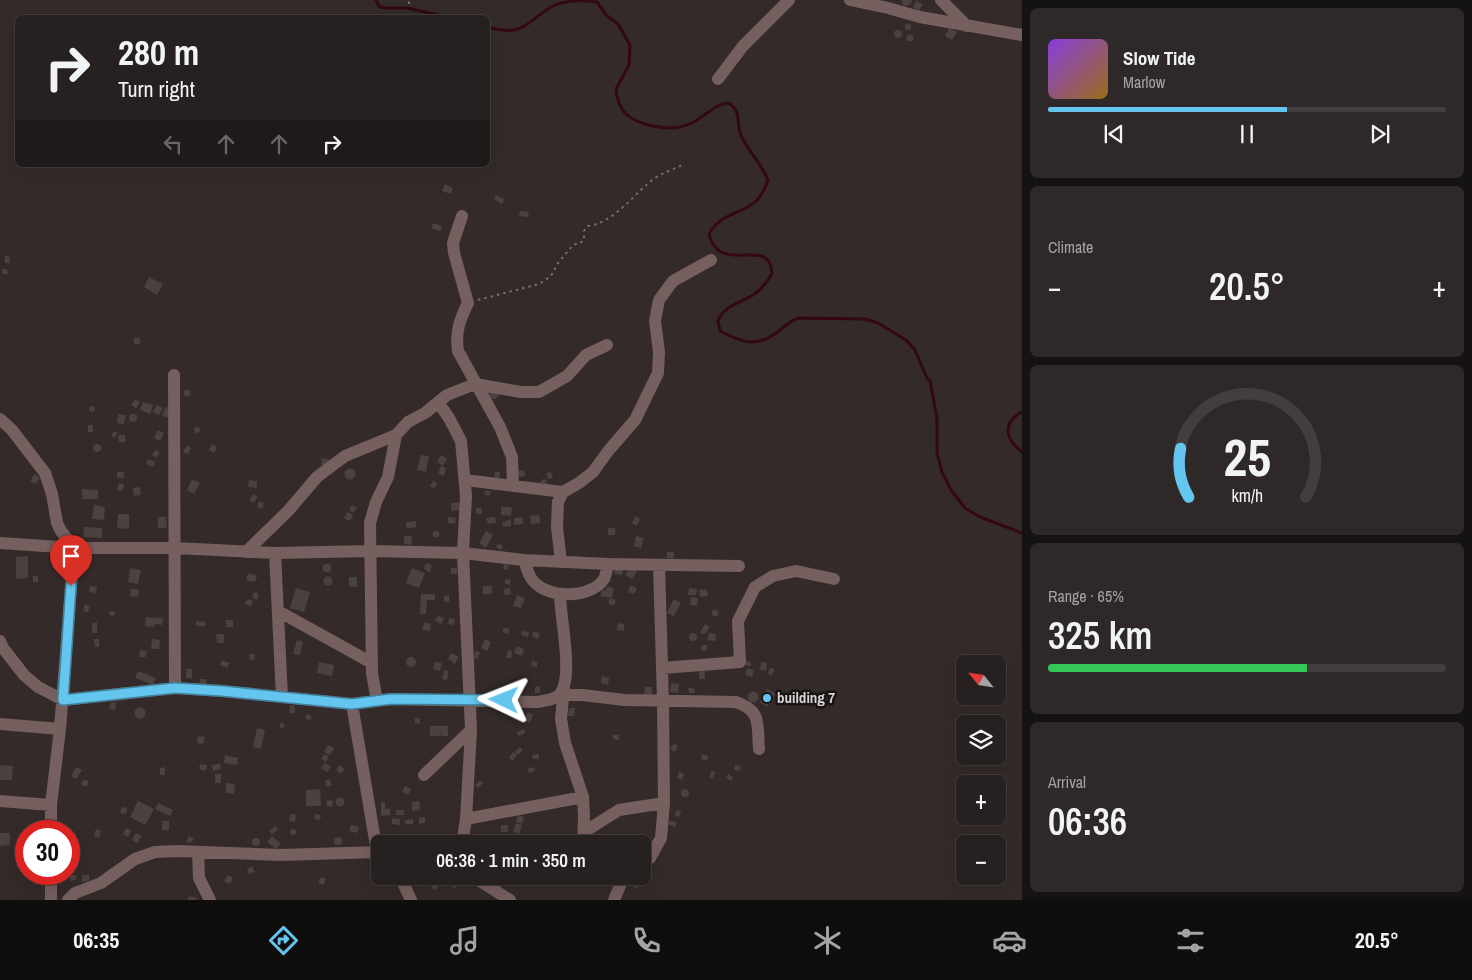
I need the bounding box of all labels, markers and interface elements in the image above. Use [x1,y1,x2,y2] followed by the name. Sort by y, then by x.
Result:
[118,29,199,76] text: 280 m
[35,35,100,100] icon: right
[1123,45,1195,71] text: Slow Tide
[1123,71,1165,93] text: Marlow
[118,74,195,104] text: Turn right
[1100,120,1128,148] icon: previous
[1233,120,1261,148] icon: pause
[1366,120,1394,148] icon: next
[159,130,187,158] icon: left
[212,130,240,158] icon: ahead
[265,130,293,158] icon: ahead
[318,130,346,158] icon: right
[1048,236,1093,258] text: Climate
[1209,261,1285,312] text: 20.5°
[1048,268,1061,306] text: −
[1433,268,1446,306] text: +
[1223,422,1271,492] text: 25
[1231,484,1263,508] text: km/h
[50,535,92,586] pin
[57,542,85,570] icon: arrive
[1048,585,1124,607] text: Range · 65%
[1048,610,1152,661] text: 325 km
[956,655,1006,705] north arrow
[956,655,1006,885] map controls
[477,673,529,725] position arrow
[777,687,835,708] place label: building 7
[761,692,773,704] marker: building 7
[956,715,1006,765] button: layers
[1048,771,1086,793] text: Arrival
[956,775,1006,825] button: +
[1048,796,1127,847] text: 06:36
[15,820,80,885] speed limit sign: 30
[956,835,1006,885] button: −
[436,847,586,873] text: 06:36 · 1 min · 350 m
[266,923,301,958] icon: directions
[447,923,482,958] icon: music
[629,923,664,958] icon: phone
[810,923,845,958] icon: climate
[992,923,1027,958] icon: car
[1173,923,1208,958] icon: filters
[73,925,119,955] text: 06:35
[1355,925,1399,955] text: 20.5°

